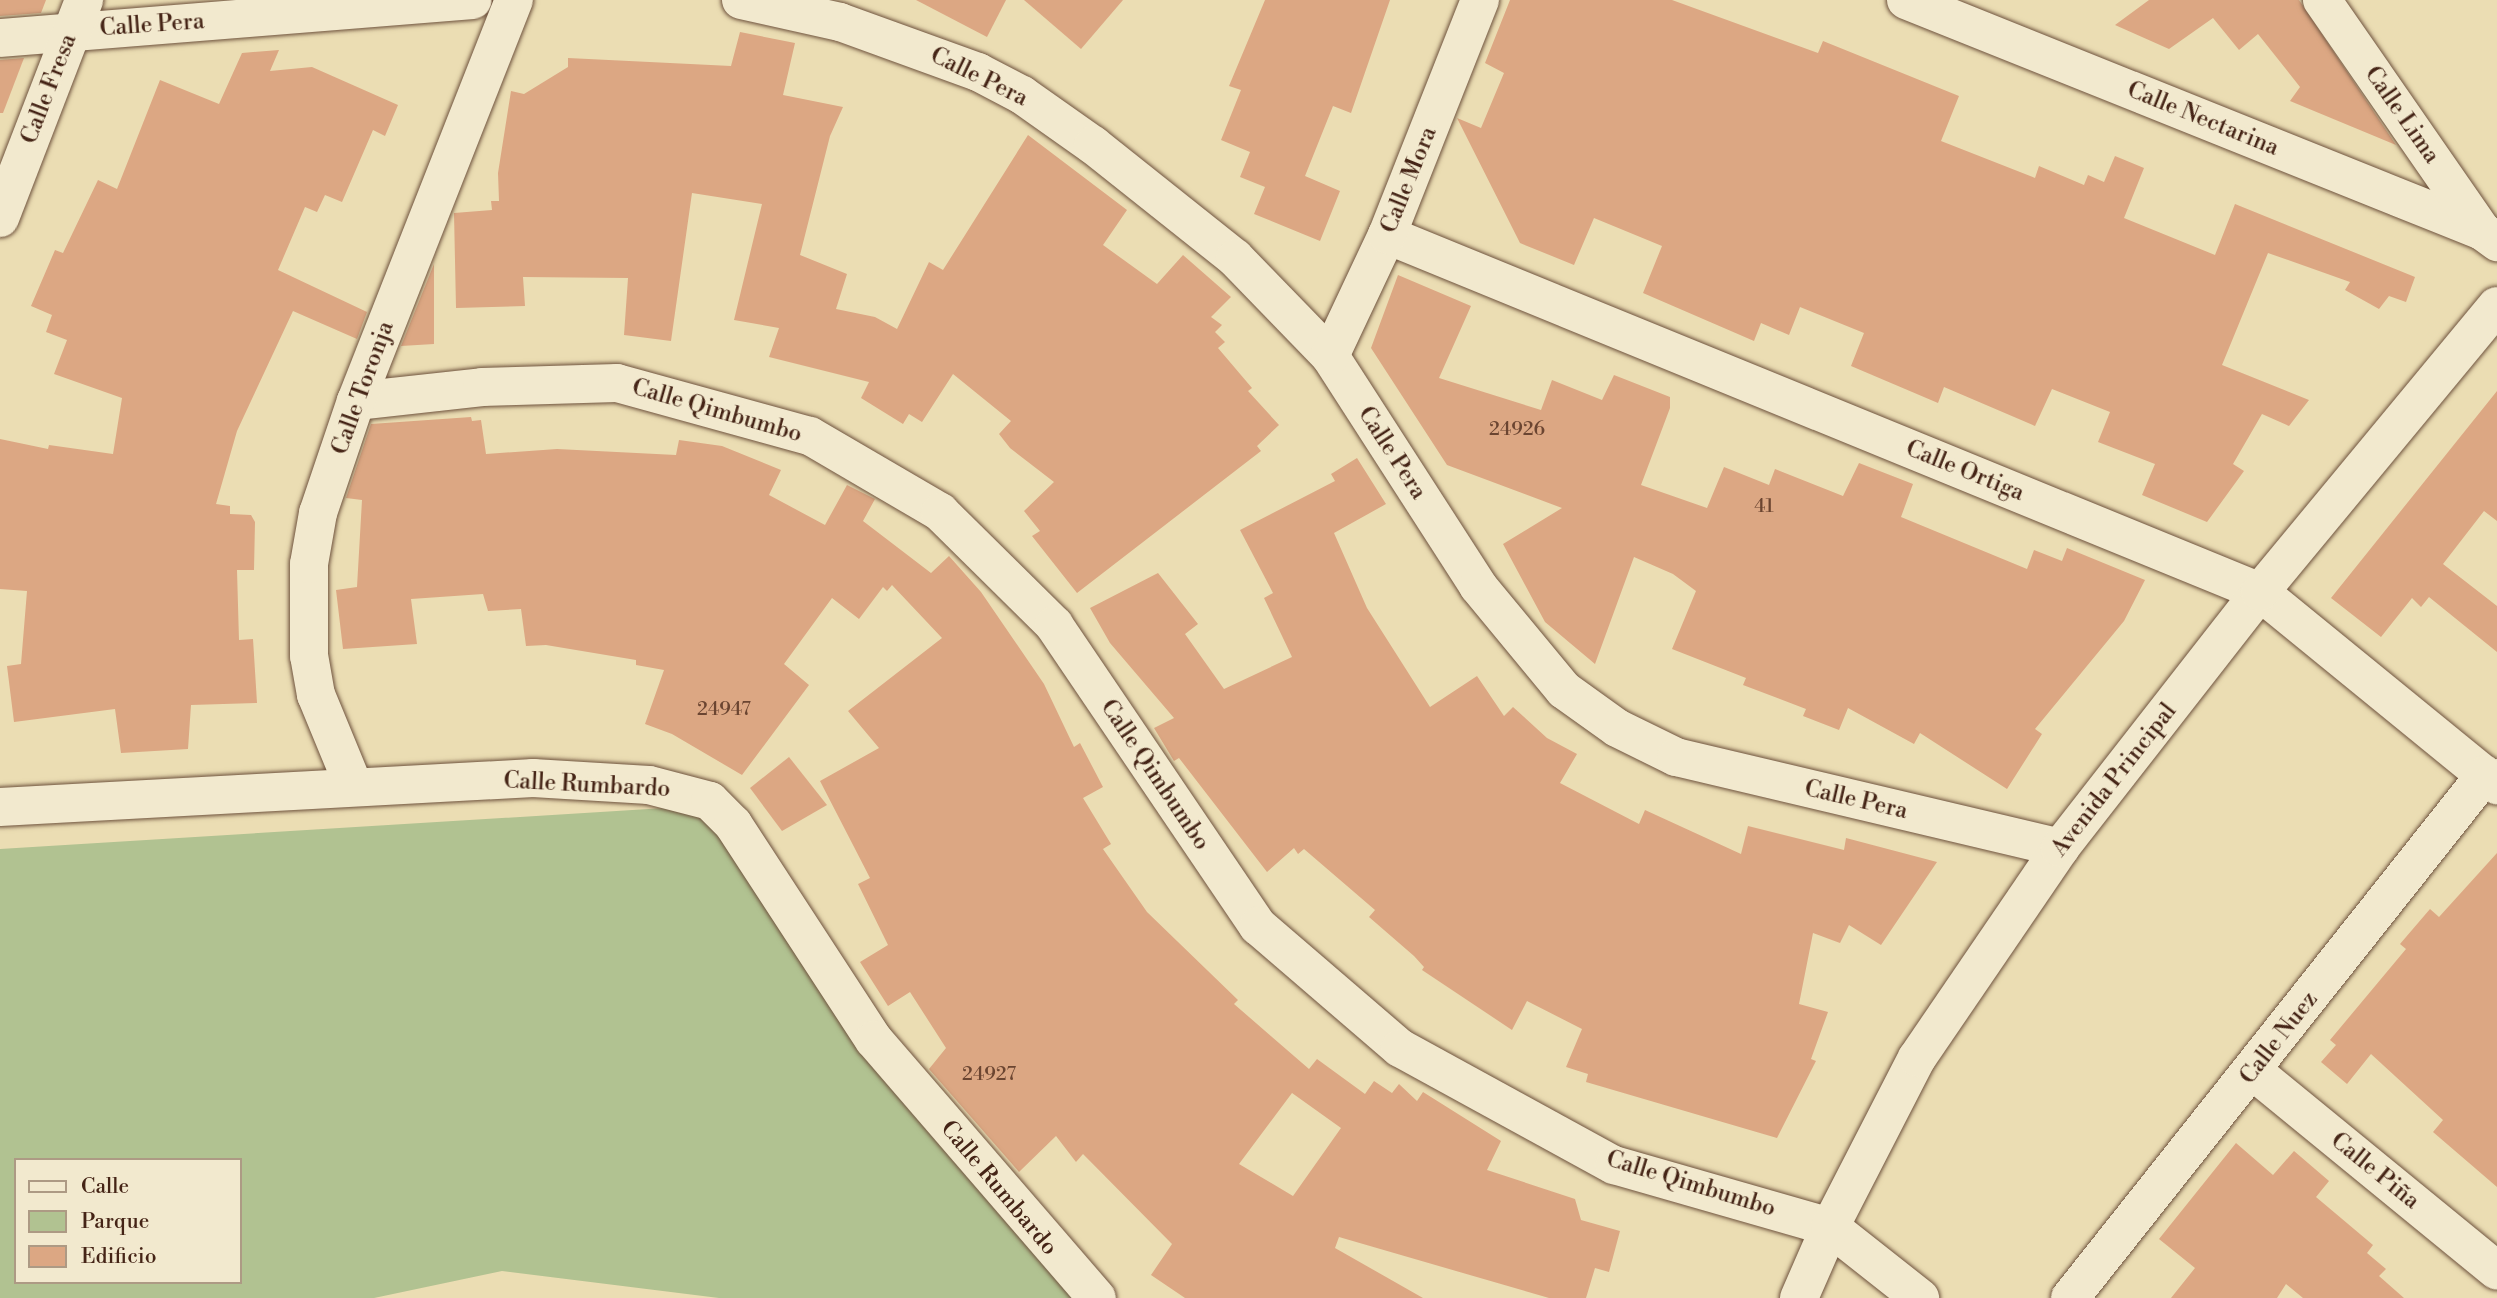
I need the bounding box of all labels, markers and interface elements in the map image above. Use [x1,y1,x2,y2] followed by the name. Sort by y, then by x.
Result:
[99,8,205,42] street label: Calle Pera
[15,30,83,148] street label: Calle Fresa
[926,42,1032,112] street label: Calle Pera
[2359,61,2445,169] street label: Calle Lima
[2123,76,2283,162] street label: Calle Nectarina
[1375,123,1443,237] street label: Calle Mora
[326,318,400,458] street label: Calle Toronja
[629,374,805,448] street label: Calle Qimbumbo
[1352,402,1432,504] street label: Calle Pera
[1489,419,1545,441] house number: 24926
[1902,435,2028,507] street label: Calle Ortiga
[1754,496,1774,518] house number: 41
[1094,695,1216,855] street label: Calle Qimbumbo
[2046,698,2182,862] street label: Avenida Principal
[697,699,751,721] house number: 24947
[503,767,671,803] street label: Calle Rumbardo
[1802,775,1910,825] street label: Calle Pera
[2234,986,2324,1090] street label: Calle Nuez
[962,1064,1016,1086] house number: 24927
[935,1115,1063,1261] street label: Calle Rumbardo
[2325,1127,2425,1215] street label: Calle Piña
[1603,1145,1779,1223] street label: Calle Qimbumbo
[14,1158,242,1284] legend
[81,1174,129,1200] text: Calle
[81,1209,149,1235] text: Parque
[81,1244,157,1270] text: Edificio

